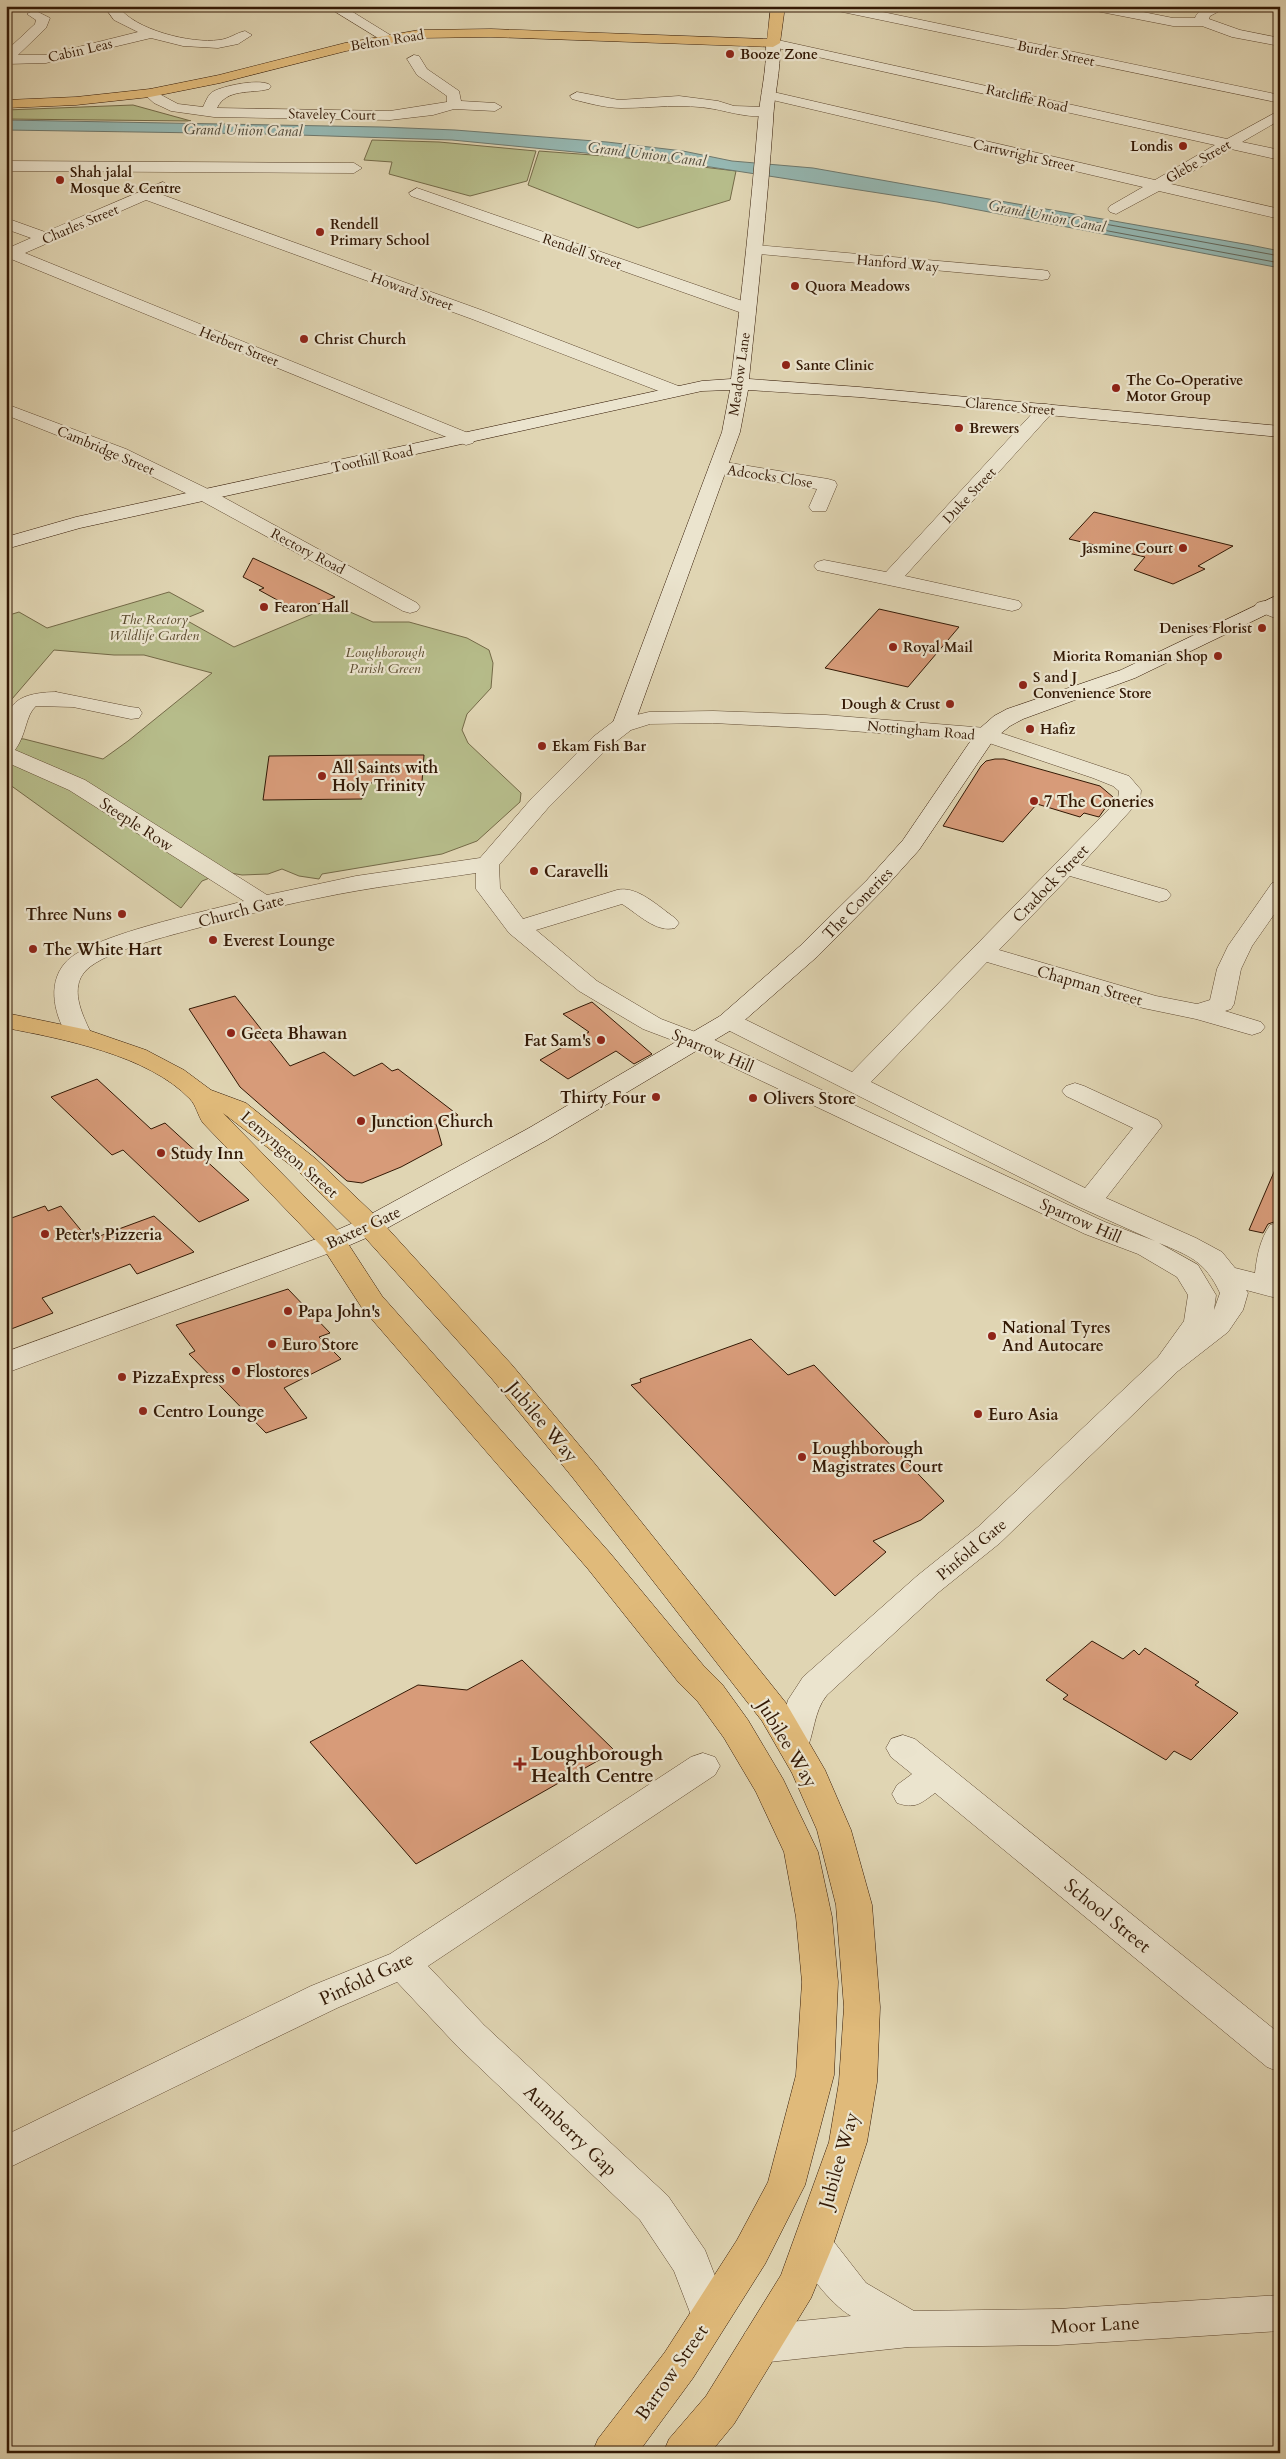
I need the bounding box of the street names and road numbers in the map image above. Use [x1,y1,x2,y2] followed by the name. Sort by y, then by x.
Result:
[349,25,426,56] street label: Belton Road
[46,34,114,67] street label: Cabin Leas
[1015,36,1097,71] street label: Burder Street
[984,80,1070,117] street label: Ratcliffe Road
[288,104,376,125] street label: Staveley Court
[971,135,1077,177] street label: Cartwright Street
[1162,135,1235,188] street label: Glebe Street
[39,200,122,249] street label: Charles Street
[540,229,624,274] street label: Rendell Street
[856,250,941,277] street label: Hanford Way
[368,268,456,315] street label: Howard Street
[196,322,282,371] street label: Herbert Street
[724,331,755,417] street label: Meadow Lane
[964,393,1056,420] street label: Clarence Street
[54,421,158,480] street label: Cambridge Street
[329,441,415,477] street label: Toothill Road
[726,460,814,493] street label: Adcocks Close
[938,463,1001,528] street label: Duke Street
[267,524,349,579] street label: Rectory Road
[866,716,976,745] street label: Nottingham Road
[95,793,178,857] street label: Steeple Row
[1008,840,1094,928] street label: Cradock Street
[818,863,898,945] street label: The Coneries
[196,889,287,933] street label: Church Gate
[1034,960,1145,1012] street label: Chapman Street
[668,1024,757,1078] street label: Sparrow Hill
[236,1106,343,1203] street label: Lemyngton Street
[1036,1193,1125,1249] street label: Sparrow Hill
[322,1201,404,1255] street label: Baxter Gate
[499,1373,584,1468] street label: Jubilee Way
[932,1514,1011,1586] street label: Pinfold Gate
[749,1692,824,1793] street label: Jubilee Way
[1058,1873,1156,1959] street label: School Street
[315,1946,418,2012] street label: Pinfold Gate
[518,2079,623,2182] street label: Aumberry Gap
[812,2109,865,2214] street label: Jubilee Way
[1050,2310,1140,2340] street label: Moor Lane
[629,2320,714,2426] street label: Barrow Street

